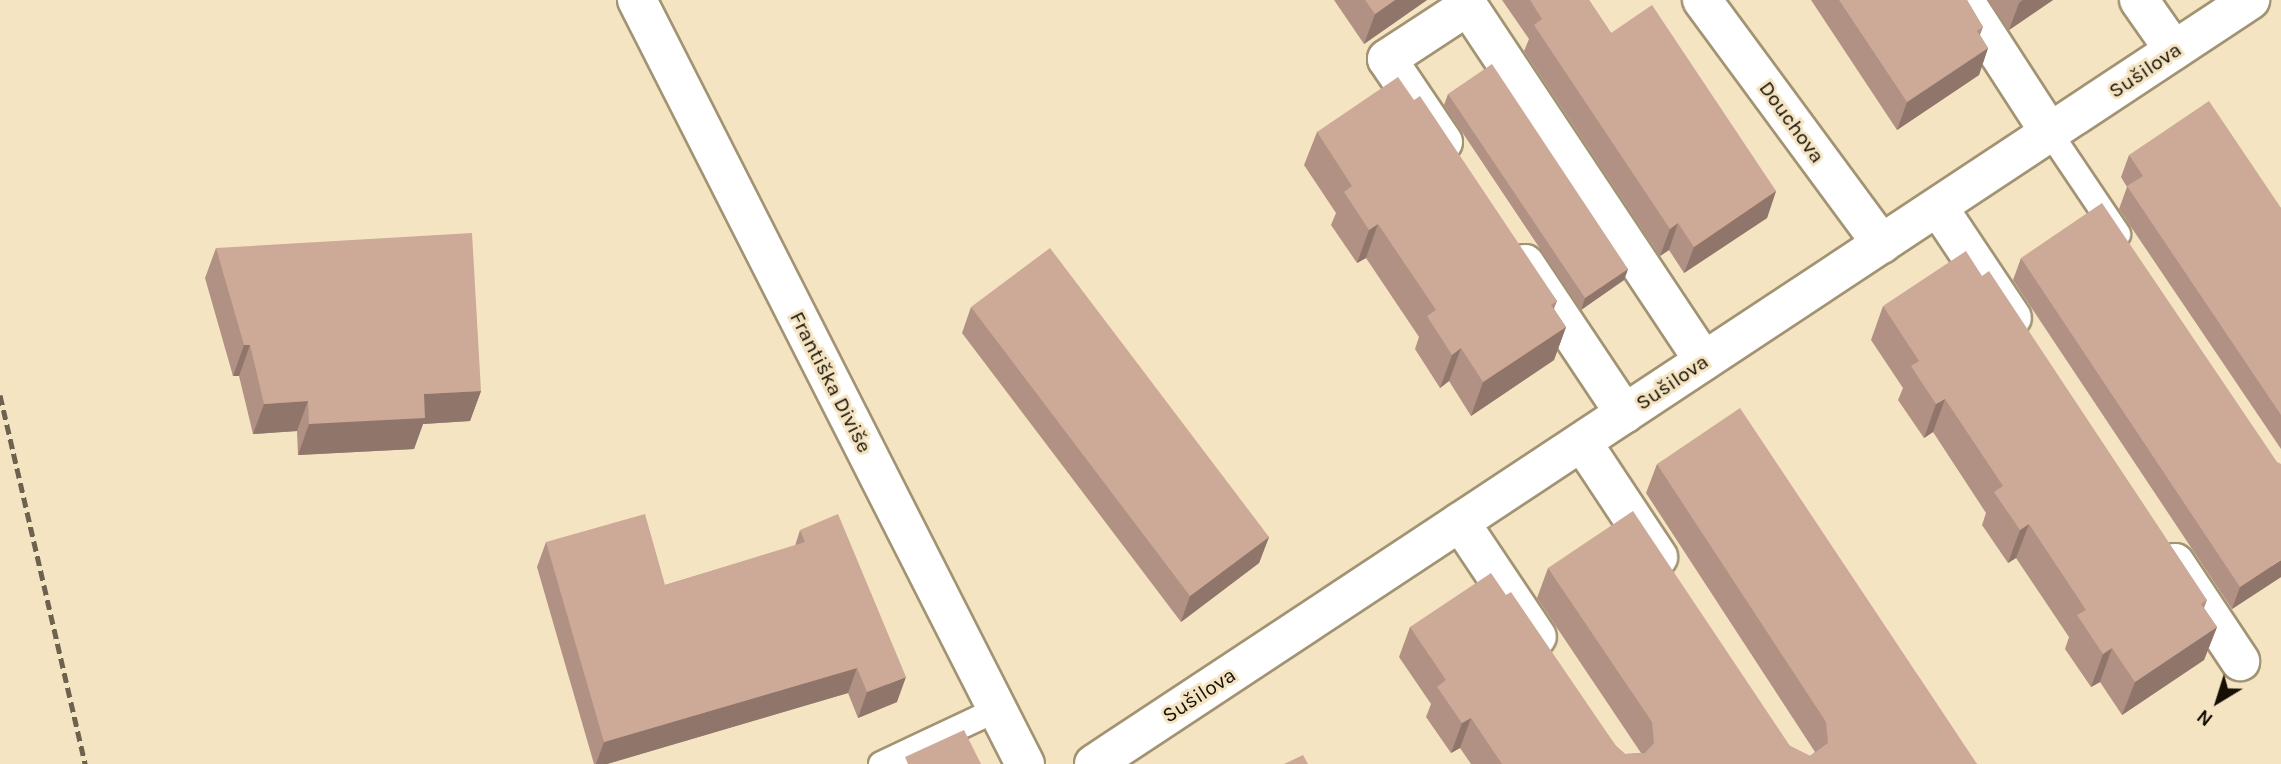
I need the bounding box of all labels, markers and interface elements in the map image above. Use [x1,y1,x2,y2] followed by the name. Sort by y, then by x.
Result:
[2104,37,2186,103] street label: Sušilova
[1754,76,1830,168] street label: Douchova
[785,307,877,457] street label: Františka Diviše
[1631,349,1713,415] street label: Sušilova
[1158,662,1240,728] street label: Sušilova
[2183,666,2253,736] north arrow
[2193,705,2217,730] text: N

